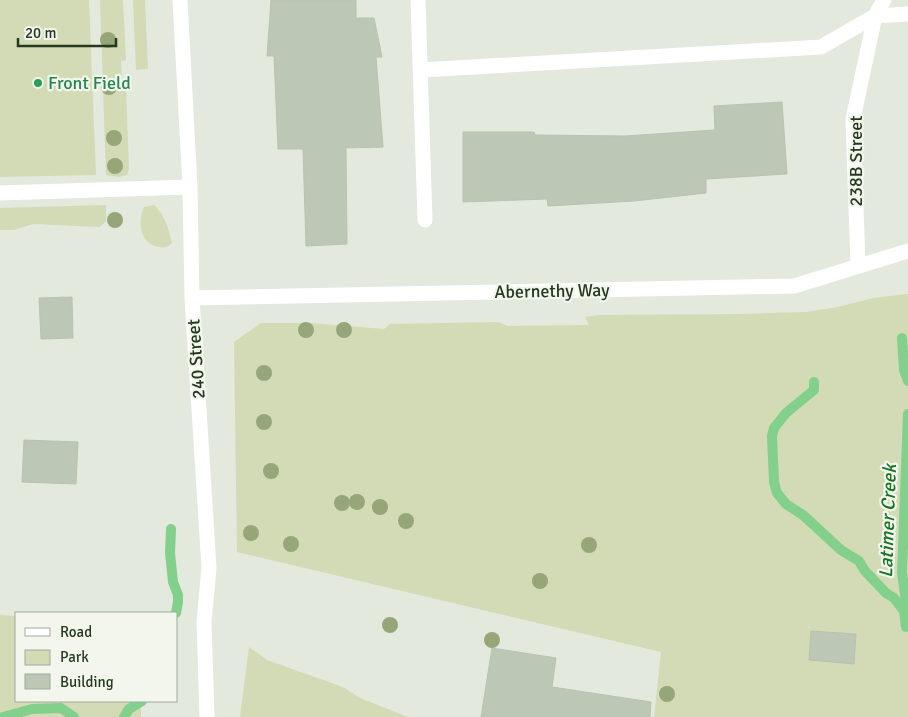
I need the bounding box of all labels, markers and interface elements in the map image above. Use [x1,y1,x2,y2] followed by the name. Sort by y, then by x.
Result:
[18,15,115,47] scale bar
[25,24,56,42] text: 20 m
[48,72,131,94] place label: Front Field
[32,77,44,89] marker: Front Field
[845,116,867,206] street label: 238B Street
[494,279,610,303] street label: Abernethy Way
[182,318,210,400] street label: 240 Street
[874,462,902,578] water label: Latimer Creek
[15,612,178,702] legend
[60,623,92,641] text: Road
[60,648,89,666] text: Park
[60,673,114,691] text: Building

